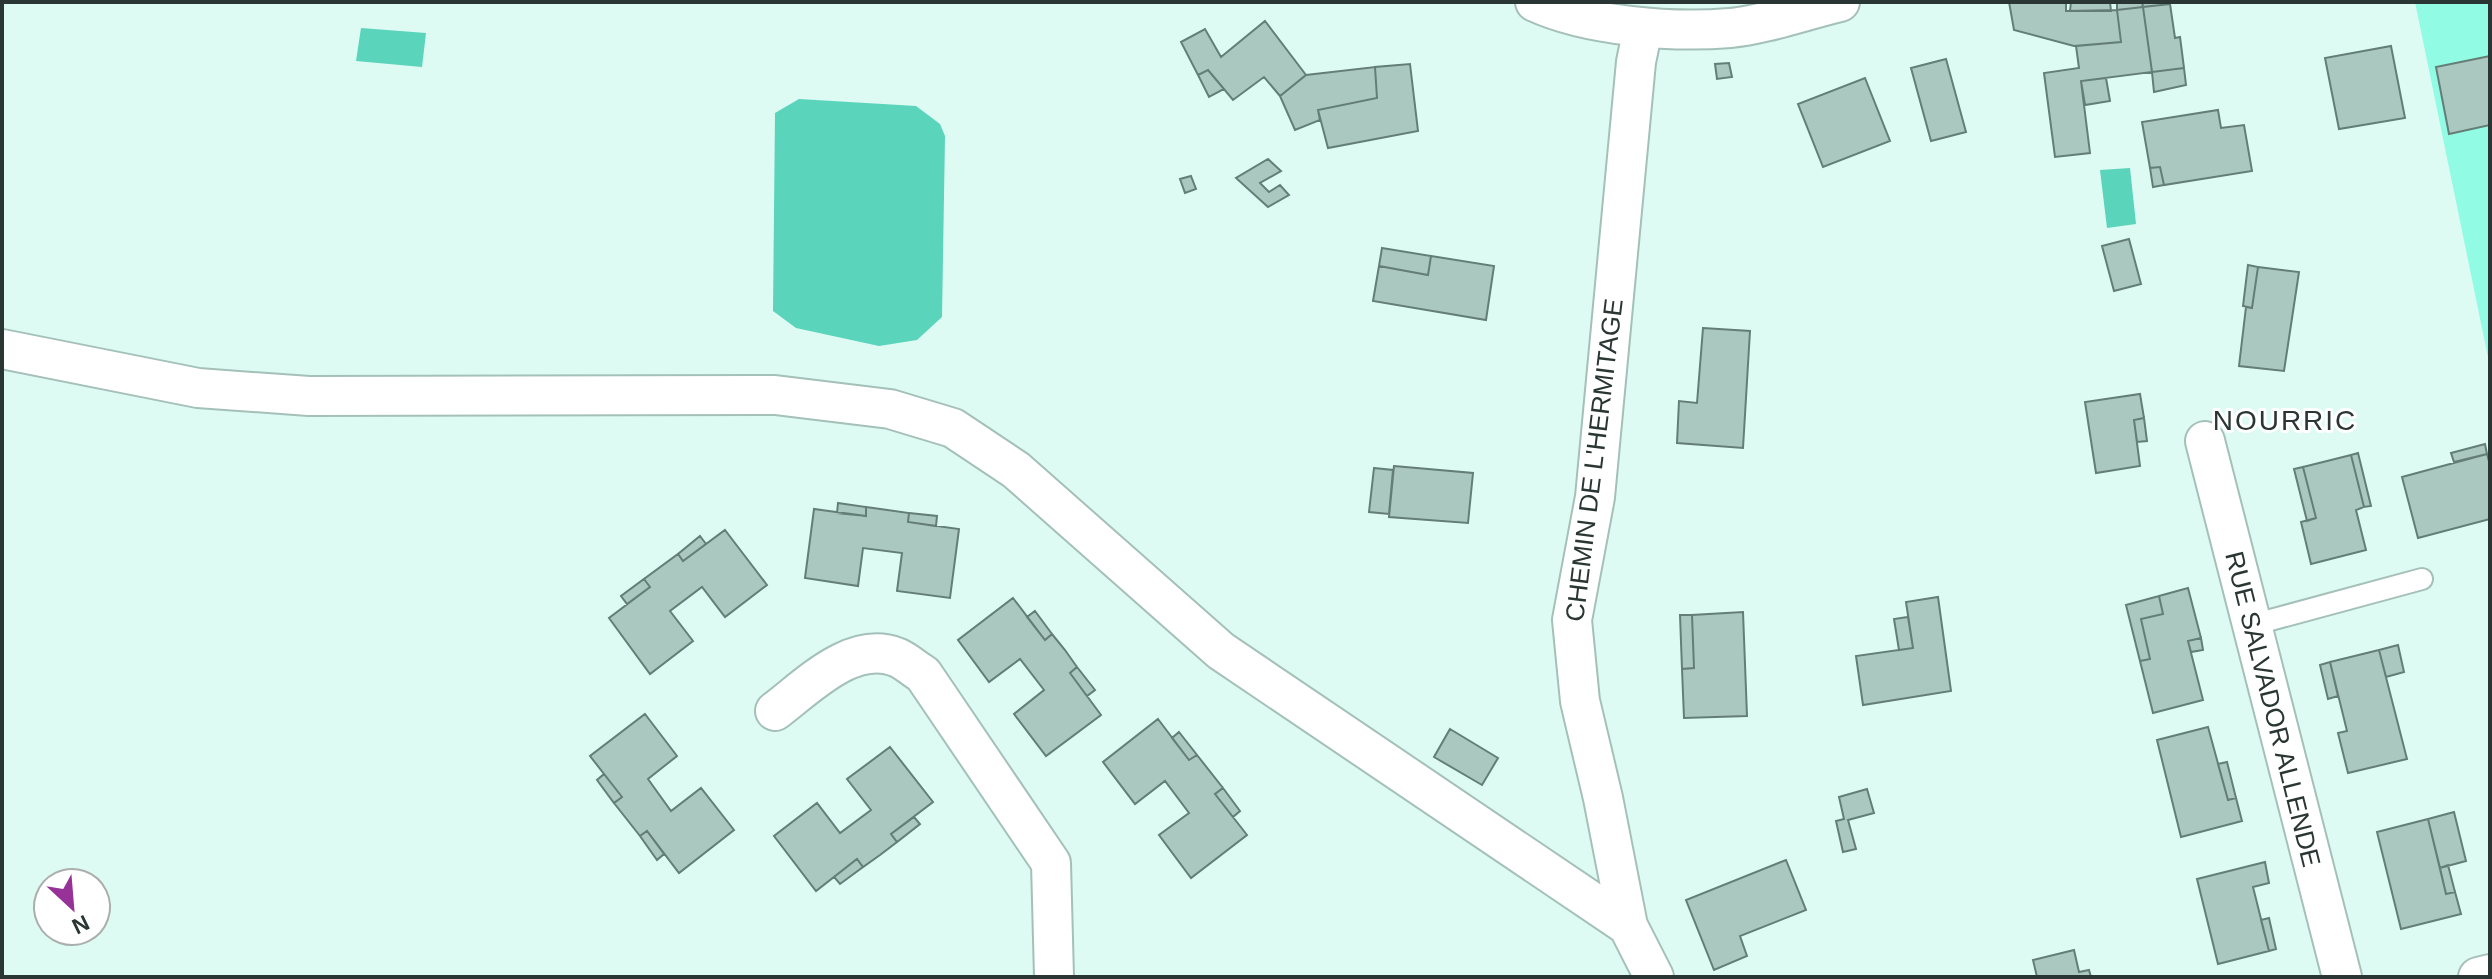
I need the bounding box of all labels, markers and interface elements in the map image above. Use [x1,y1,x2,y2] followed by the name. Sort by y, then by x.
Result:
[1559,297,1629,623] street label: CHEMIN DE L'HERMITAGE
[2213,405,2357,436] district label: NOURRIC
[2219,548,2327,870] street label: RUE SALVADOR ALLENDE
[32,867,112,947] north arrow
[68,910,93,939] text: N

